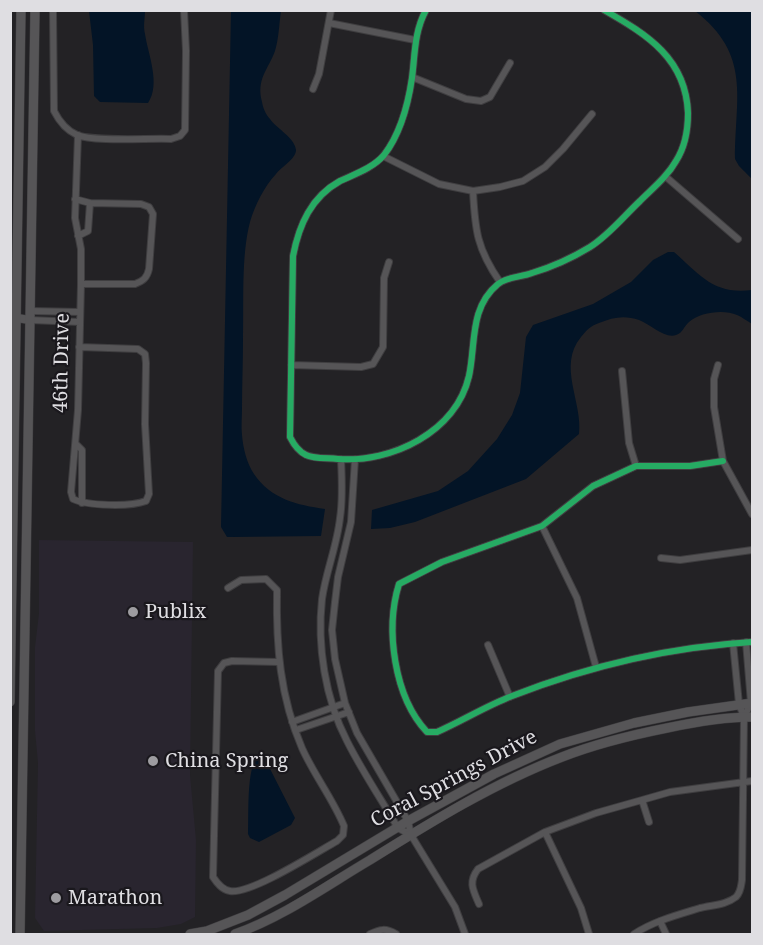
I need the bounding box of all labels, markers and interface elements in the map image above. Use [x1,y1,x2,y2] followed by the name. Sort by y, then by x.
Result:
[49,313,75,413] street label: 46th Drive
[145,600,206,624] place label: Publix
[126,605,140,619] marker: Publix
[367,725,541,833] street label: Coral Springs Drive
[165,749,288,773] place label: China Spring
[146,754,160,768] marker: China Spring
[68,886,162,910] place label: Marathon
[49,891,63,905] marker: Marathon

